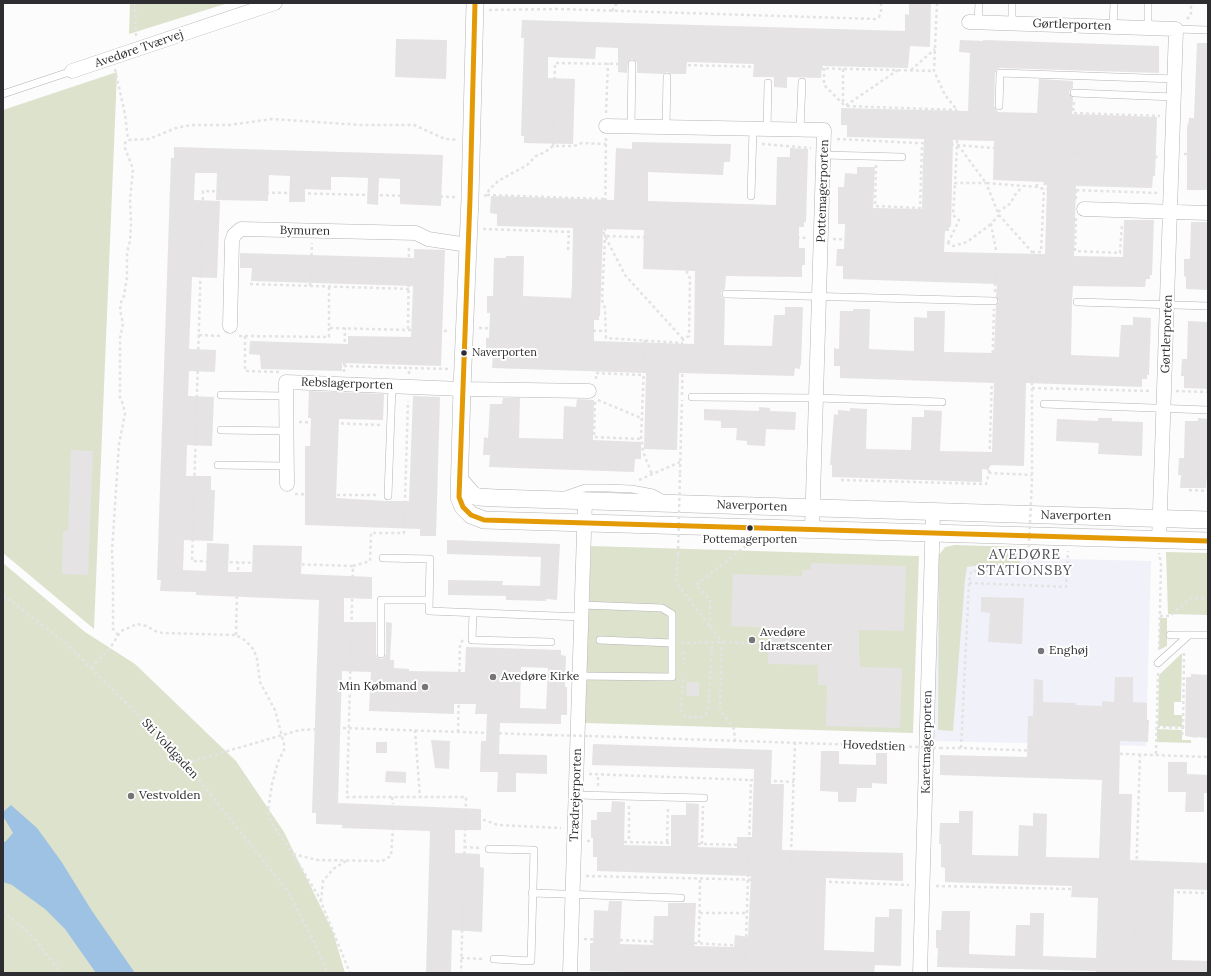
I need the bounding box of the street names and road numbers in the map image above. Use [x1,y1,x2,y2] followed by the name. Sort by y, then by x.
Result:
[1032,16,1112,34] street label: Gørtlerporten
[93,27,185,71] street label: Avedøre Tværvej
[814,139,832,243] street label: Pottemagerporten
[280,223,330,239] street label: Bymuren
[1158,294,1176,374] street label: Gørtlerporten
[301,375,393,393] street label: Rebslagerporten
[716,498,788,514] street label: Naverporten
[1041,508,1111,524] street label: Naverporten
[919,690,935,794] street label: Karetmagerporten
[139,716,201,782] street label: Sti Voldgaden
[842,738,906,754] street label: Hovedstien
[567,748,585,842] street label: Trædrejerporten

